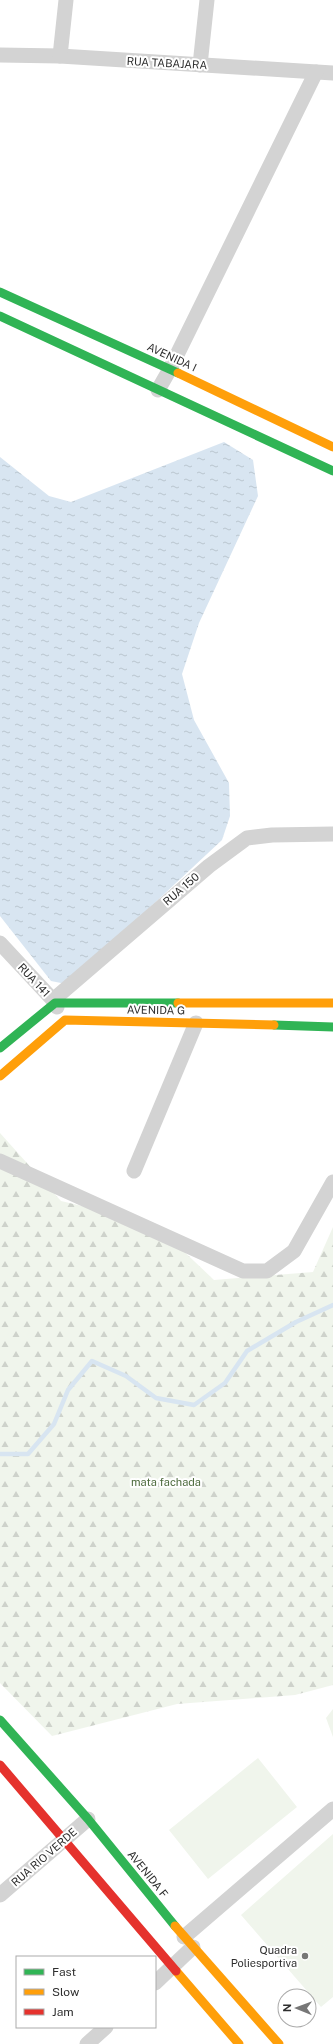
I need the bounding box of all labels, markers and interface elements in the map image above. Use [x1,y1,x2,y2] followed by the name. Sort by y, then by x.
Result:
[126,55,208,71] street label: RUA TABAJARA
[145,340,199,374] street label: AVENIDA I
[161,870,201,908] street label: RUA 150
[16,961,52,999] street label: RUA 141
[127,1003,185,1017] street label: AVENIDA G
[131,1476,201,1488] park label: mata fachada
[9,1825,79,1889] street label: RUA RIO VERDE
[126,1848,170,1900] street label: AVENIDA F
[231,1944,297,1969] place label: Quadra Poliesportiva
[300,1951,310,1961] marker: Quadra Poliesportiva
[16,1956,156,2028] legend
[52,1965,77,1979] text: Fast
[52,1985,80,1999] text: Slow
[277,1988,317,2028] north arrow
[281,2003,293,2012] text: N
[52,2005,74,2019] text: Jam

